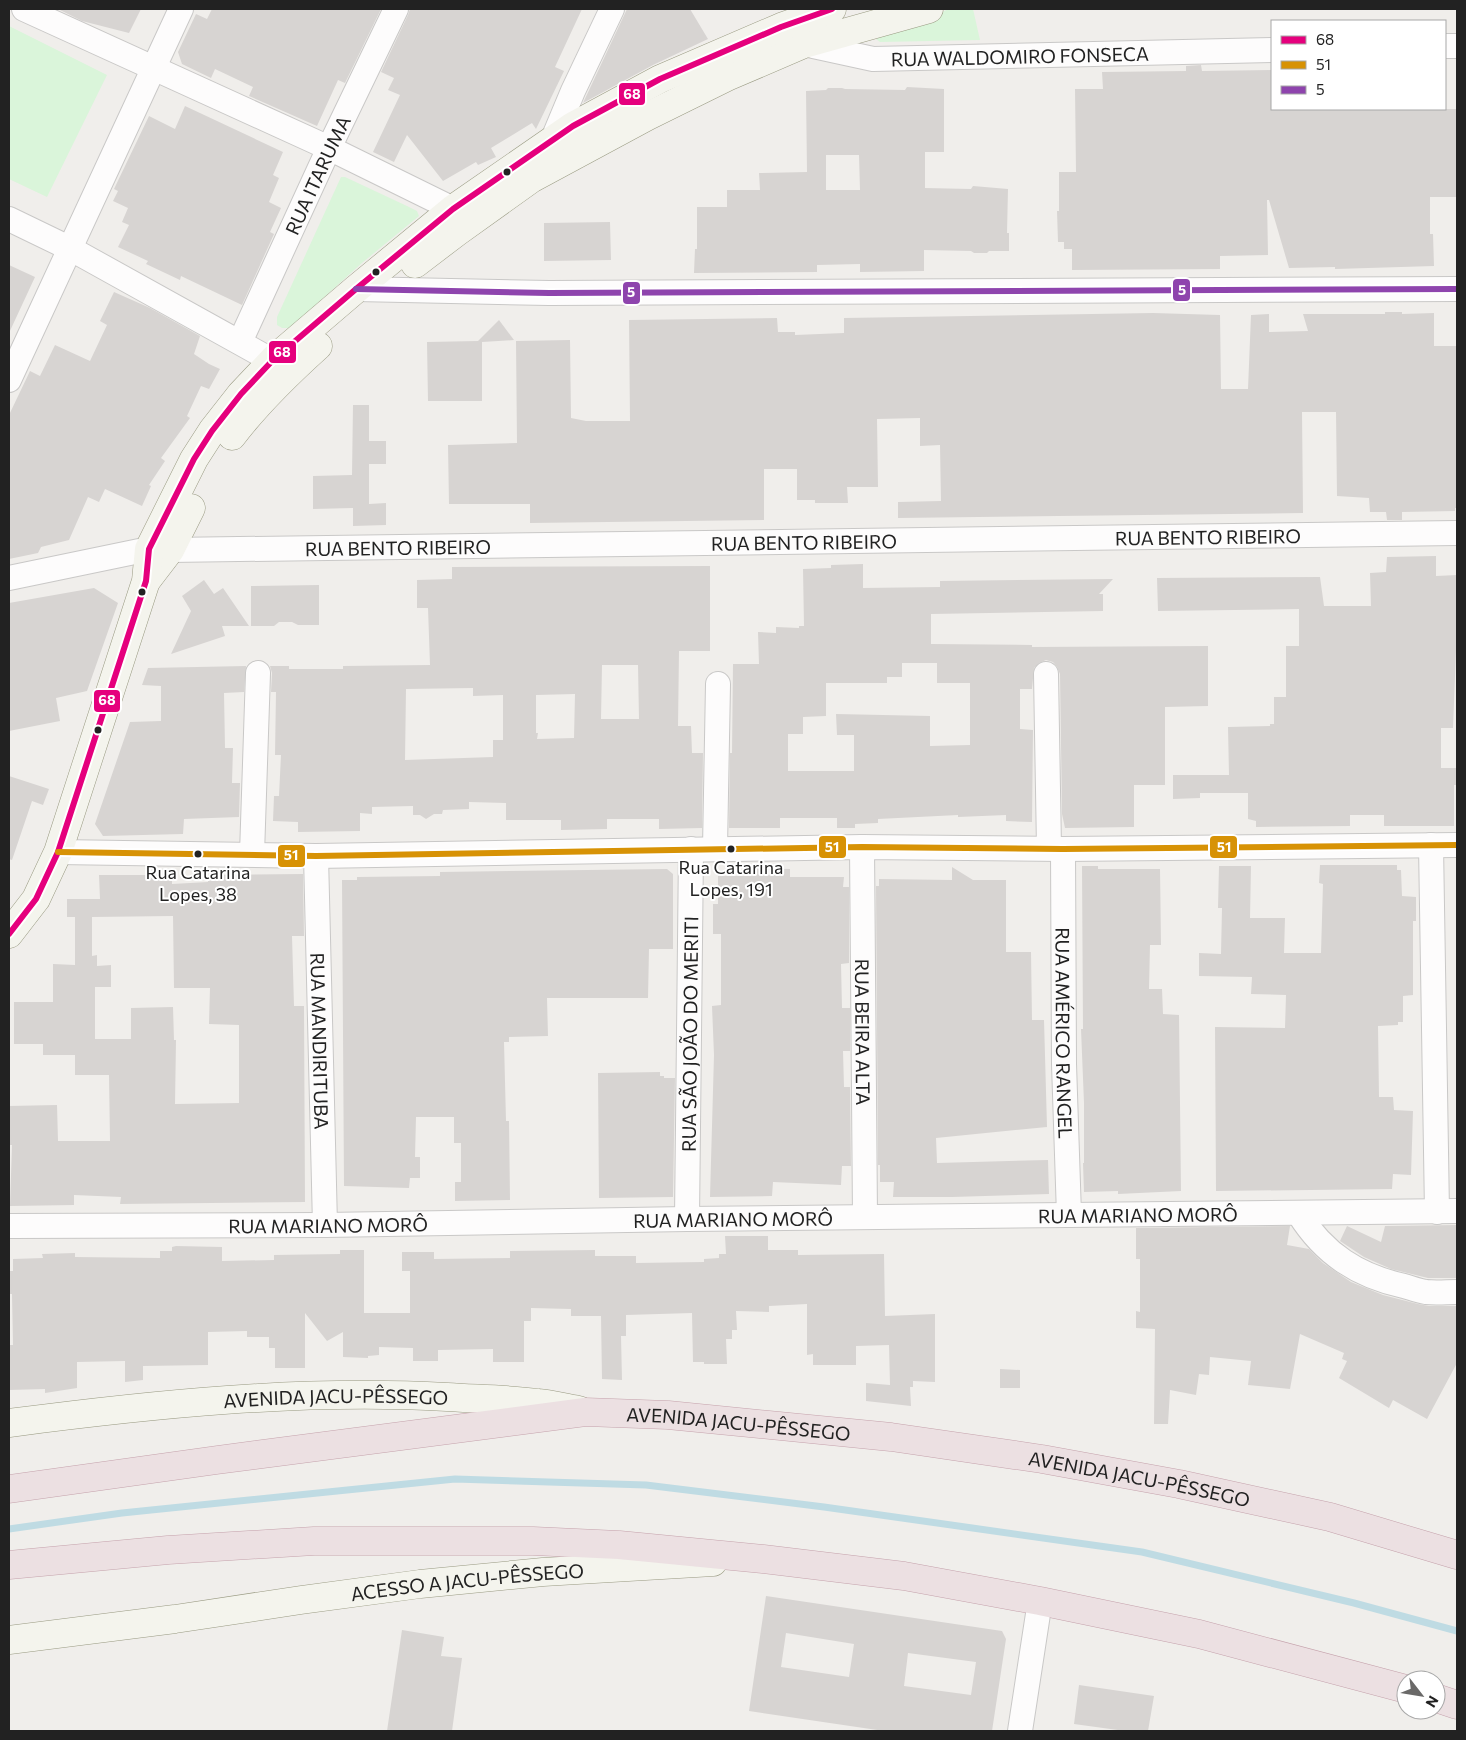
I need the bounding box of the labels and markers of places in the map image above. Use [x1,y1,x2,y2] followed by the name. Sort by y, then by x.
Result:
[502,167,512,177] unlabelled marker
[371,267,381,277] unlabelled marker
[137,587,147,597] unlabelled marker
[93,725,103,735] unlabelled marker
[726,844,736,854] marker: Rua Catarina Lopes, 191
[193,849,203,859] marker: Rua Catarina Lopes, 38
[679,856,783,900] place label: Rua Catarina Lopes, 191
[146,861,250,905] place label: Rua Catarina Lopes, 38

